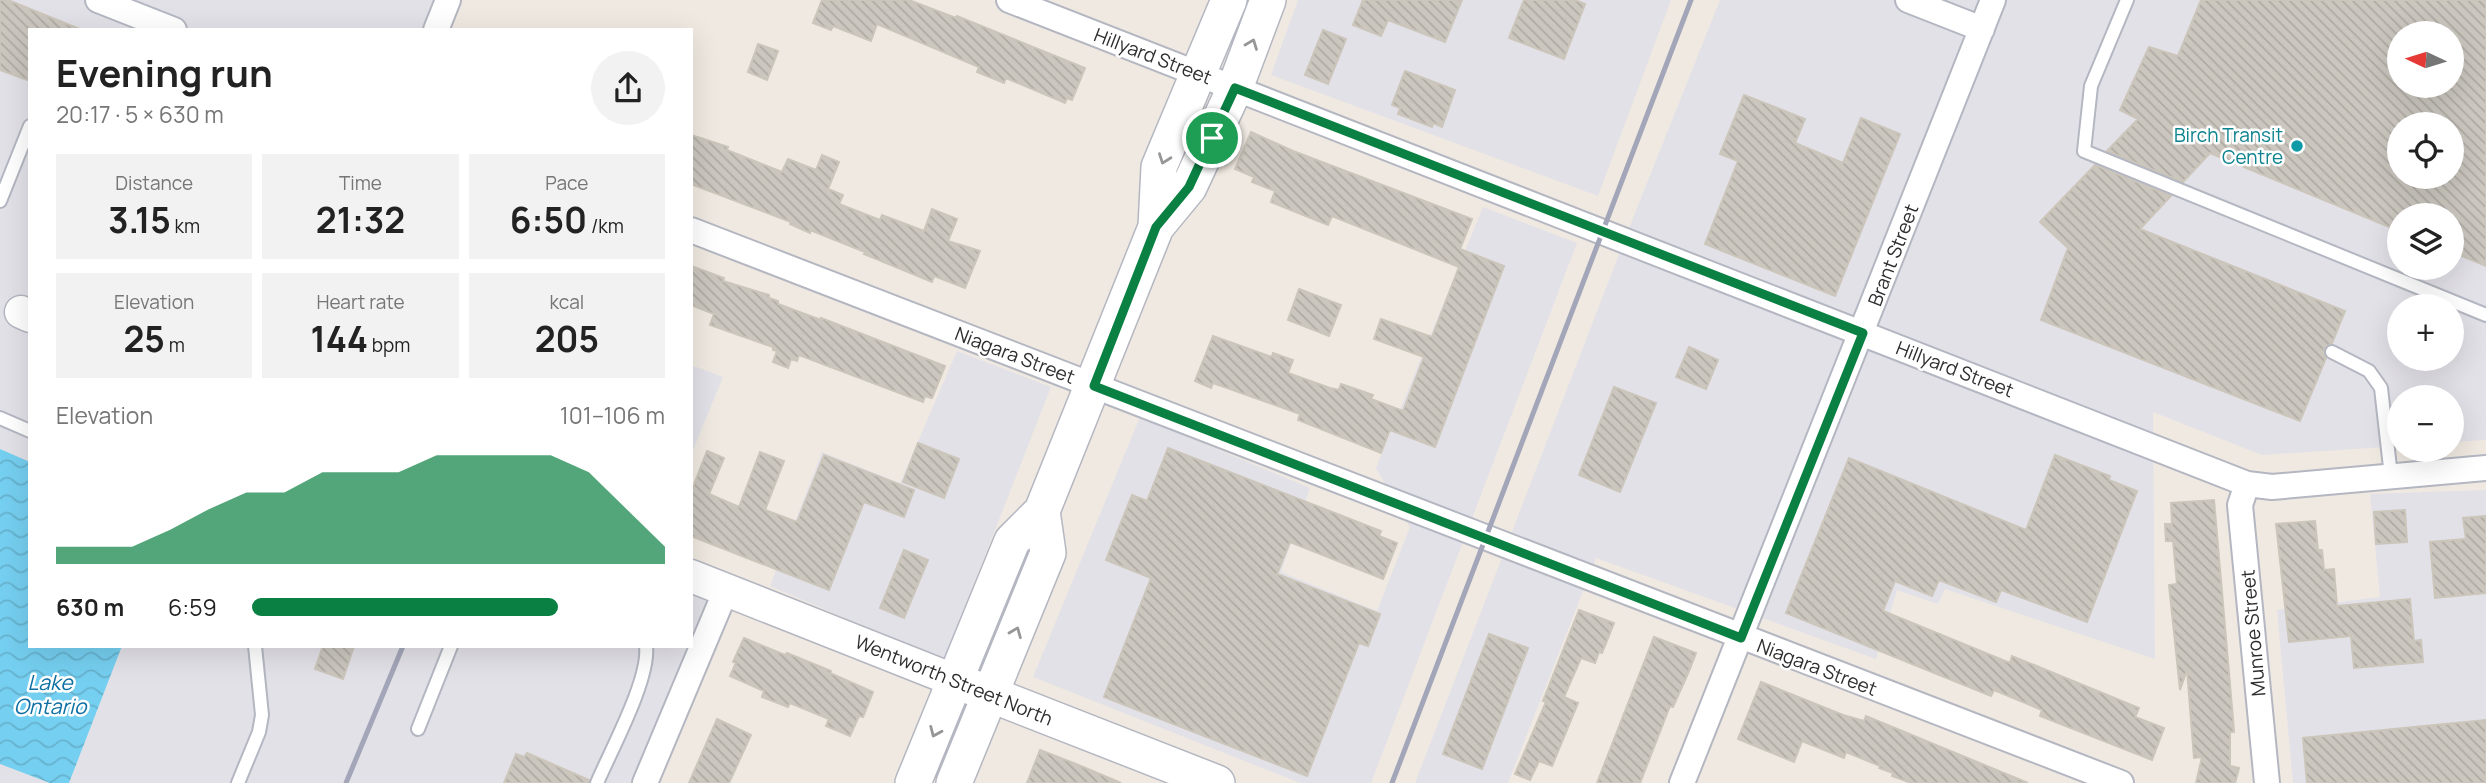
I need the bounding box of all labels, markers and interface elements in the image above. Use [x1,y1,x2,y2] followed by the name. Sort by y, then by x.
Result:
[2387,21,2464,98] north arrow
[2387,21,2464,462] map controls
[1090,22,1216,90] street label: Hillyard Street
[1244,39,1258,51] one-way arrow
[56,46,273,98] text: Evening run
[591,51,665,125] button: share
[56,98,224,130] text: 20:17 · 5 × 630 m
[1182,108,1242,168] pin
[2387,112,2464,189] button: locate
[1193,119,1231,157] icon: arrive
[2174,122,2283,170] place label: Birch Transit Centre
[2289,138,2305,154] marker: Birch Transit Centre
[1158,152,1172,164] one-way arrow
[115,170,193,196] text: Distance
[339,170,382,196] text: Time
[545,170,588,196] text: Pace
[108,196,171,244] text: 3.15
[316,196,405,244] text: 21:32
[510,196,587,244] text: 6:50
[1862,200,1924,310] street label: Brant Street
[2387,203,2464,280] button: layers
[171,213,200,239] text: km
[587,213,624,239] text: /km
[114,289,194,315] text: Elevation
[316,289,405,315] text: Heart rate
[549,289,584,315] text: kcal
[2387,294,2464,371] button: +
[124,315,165,363] text: 25
[311,315,368,363] text: 144
[535,315,599,363] text: 205
[951,320,1079,390] street label: Niagara Street
[165,332,185,358] text: m
[368,332,410,358] text: bpm
[1892,335,2018,403] street label: Hillyard Street
[2387,385,2464,462] button: −
[56,399,153,431] text: Elevation
[560,399,665,431] text: 101–106 m
[2235,569,2271,697] street label: Munroe Street
[56,591,124,623] text: 630 m
[168,591,217,623] text: 6:59
[1008,626,1022,638] one-way arrow
[851,628,1057,732] street label: Wentworth Street North
[1753,632,1881,702] street label: Niagara Street
[14,668,88,720] water label: Lake Ontario
[929,725,943,737] one-way arrow

